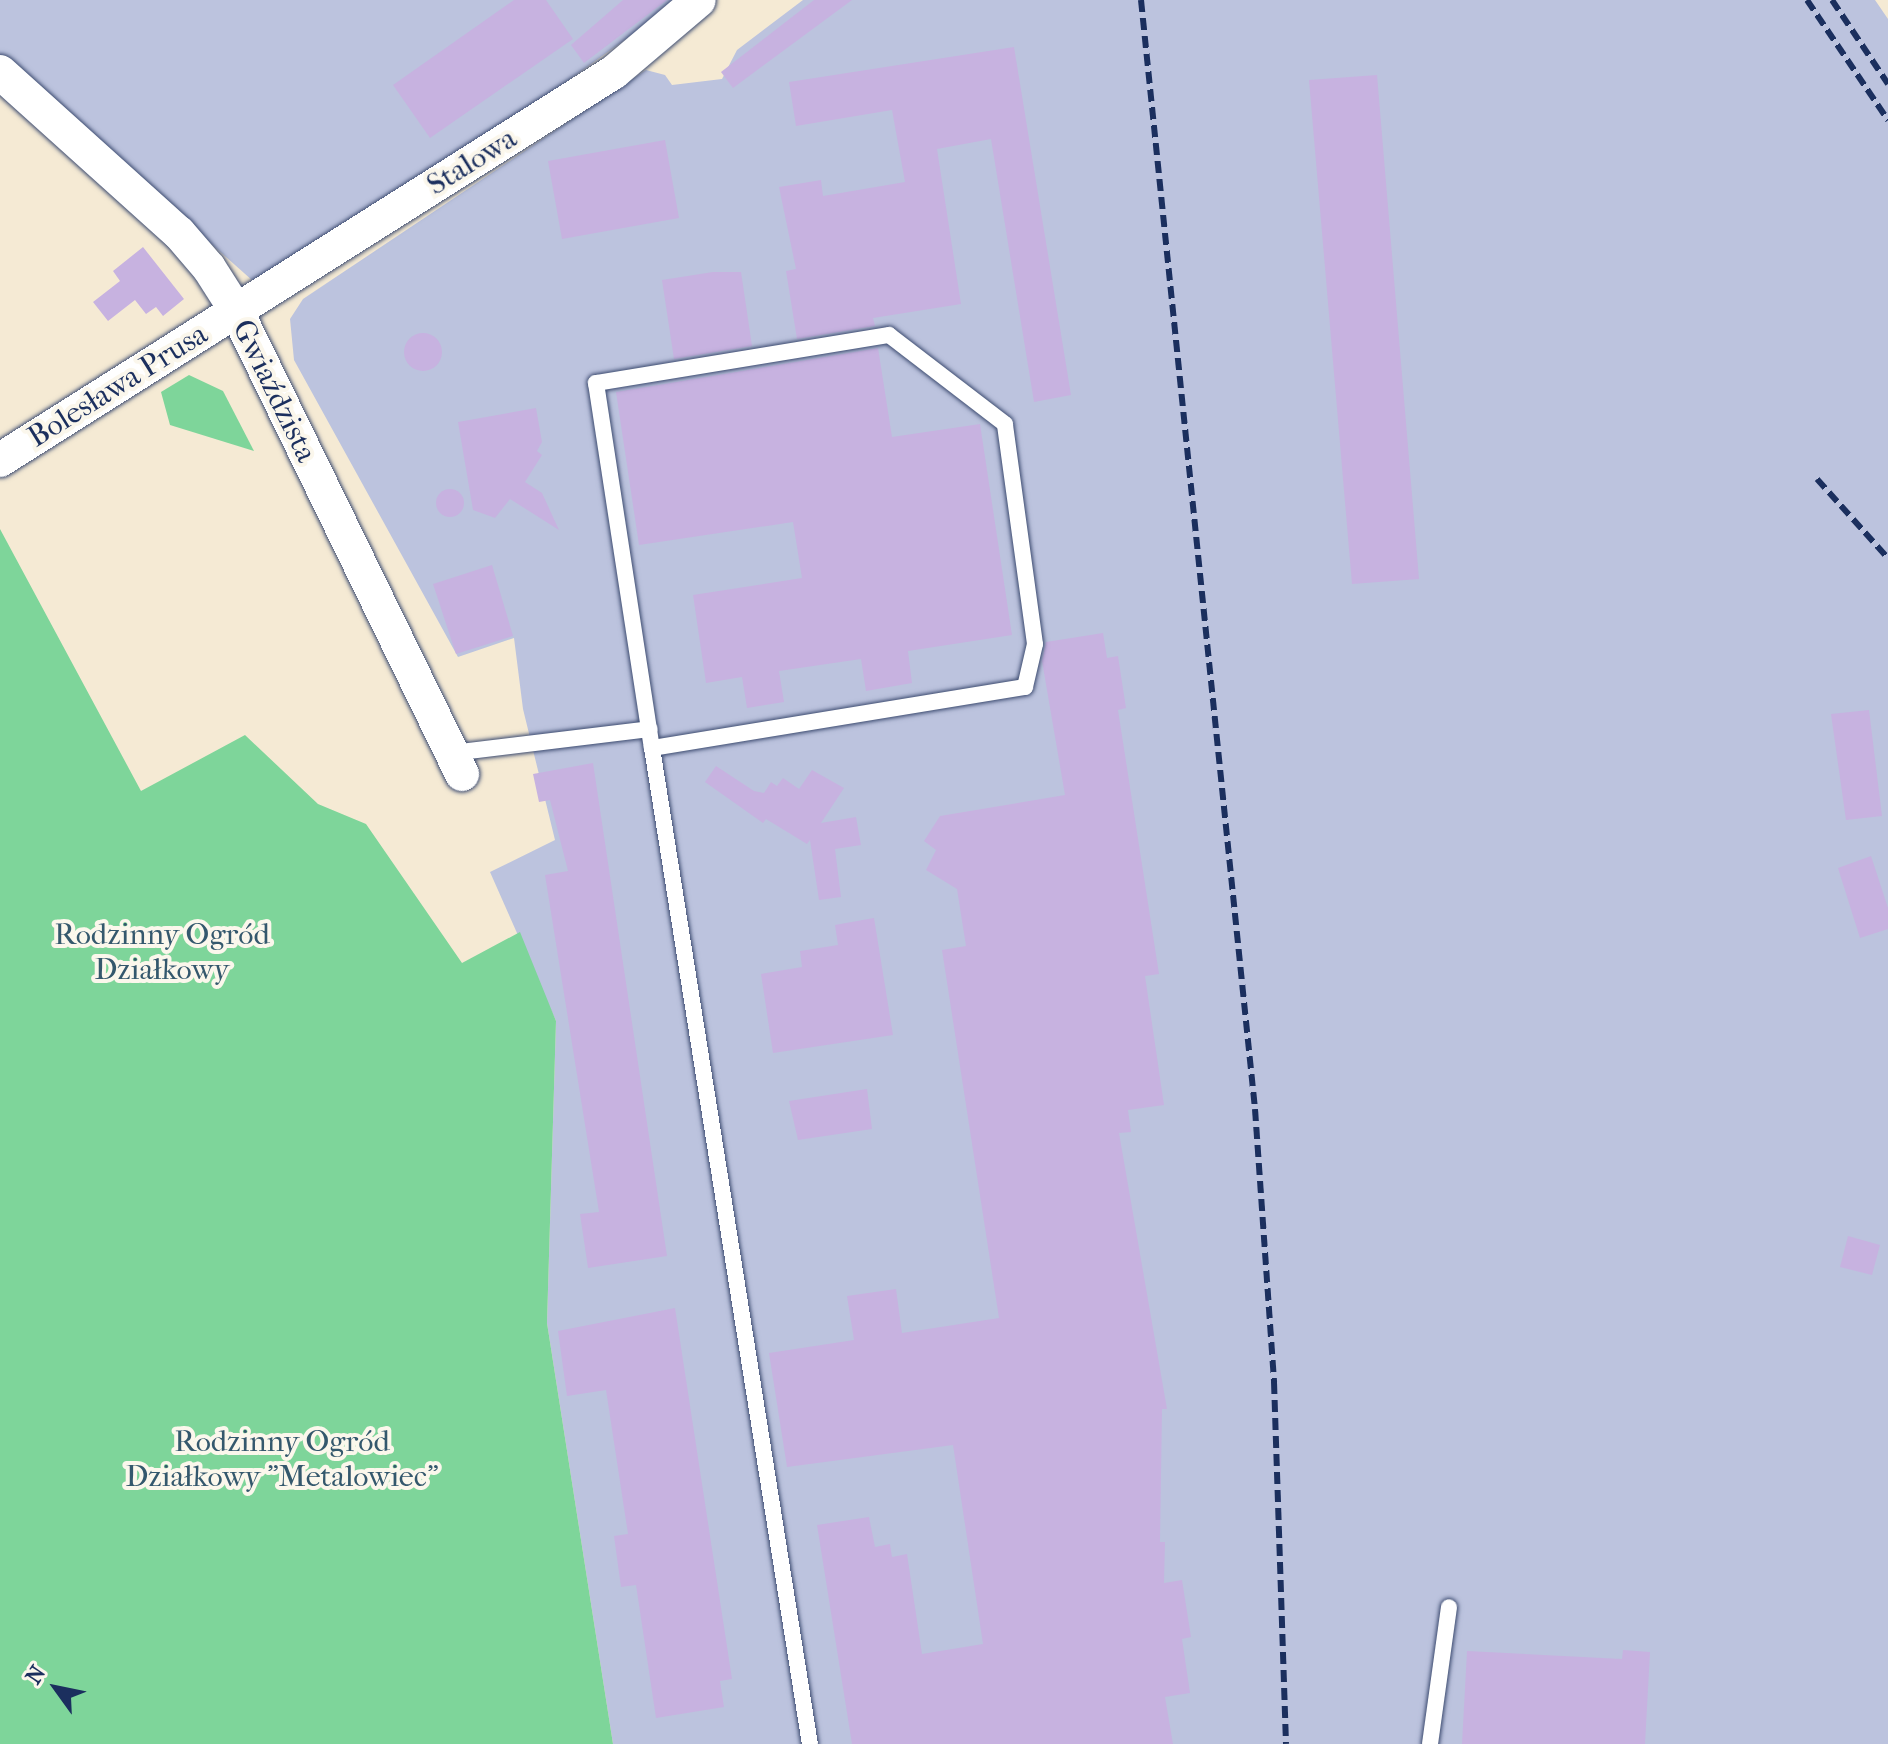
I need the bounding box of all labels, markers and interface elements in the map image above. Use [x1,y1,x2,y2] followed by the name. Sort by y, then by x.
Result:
[421,121,523,203] street label: Stalowa
[224,314,324,468] street label: Gwiaździsta
[21,316,215,456] street label: Bolesława Prusa
[54,917,270,988] park label: Rodzinny Ogród Działkowy
[125,1424,439,1494] park label: Rodzinny Ogród Działkowy "Metalowiec"
[16,1648,96,1728] north arrow
[20,1661,51,1689] text: N

